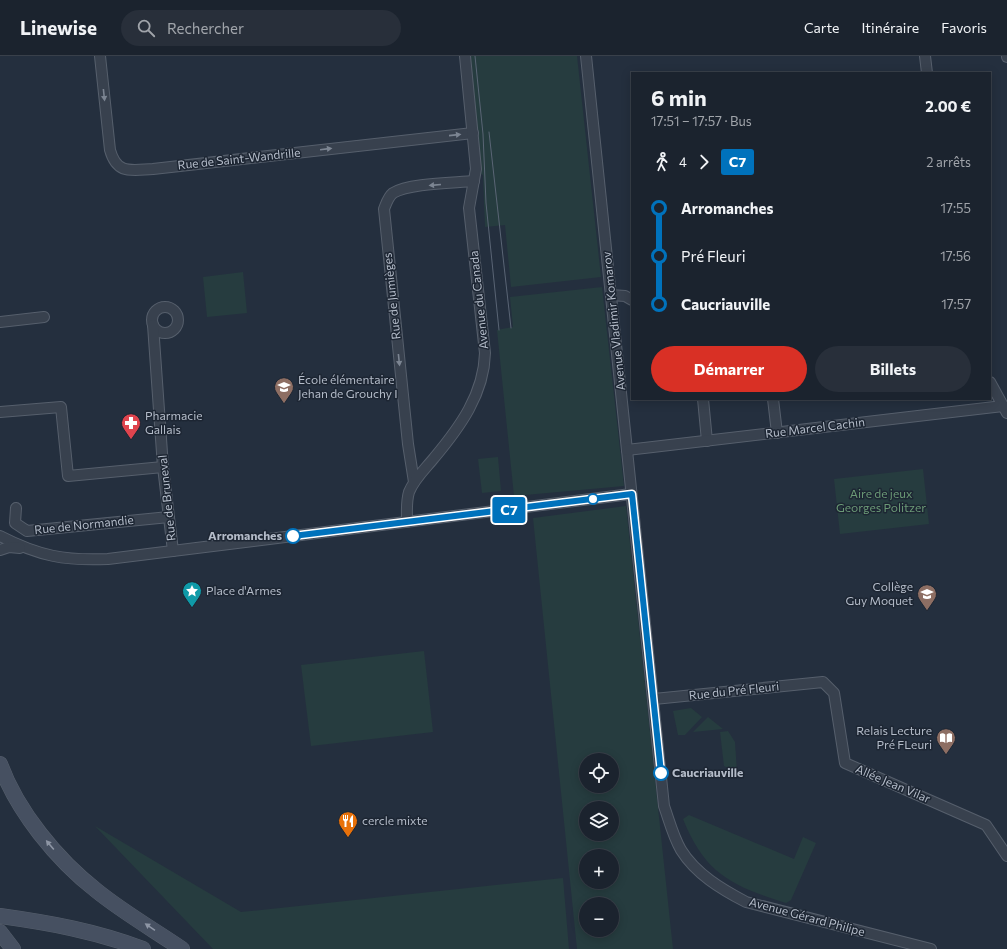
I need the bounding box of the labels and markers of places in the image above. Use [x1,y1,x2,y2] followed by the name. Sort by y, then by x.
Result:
[298,372,398,401] place label: École élémentaire Jehan de Grouchy I
[273,376,295,404] school or university icon: École élémentaire Jehan de Grouchy I
[145,408,203,436] place label: Pharmacie Gallais
[120,412,142,440] pharmacy icon: Pharmacie Gallais
[587,493,599,505] unlabelled marker
[208,528,282,542] place label: Arromanches
[285,528,301,544] marker: Arromanches
[845,579,913,607] place label: Collège Guy Moquet
[181,580,203,608] place icon: Place d'Armes
[206,583,281,597] place label: Place d'Armes
[916,583,938,611] school or university icon: Collège Guy Moquet
[856,723,932,751] place label: Relais Lecture Pré FLeuri
[935,727,957,755] library icon: Relais Lecture Pré FLeuri
[653,765,669,781] marker: Caucriauville
[672,765,743,779] place label: Caucriauville
[337,810,359,838] restaurant icon: cercle mixte
[362,813,428,827] place label: cercle mixte

